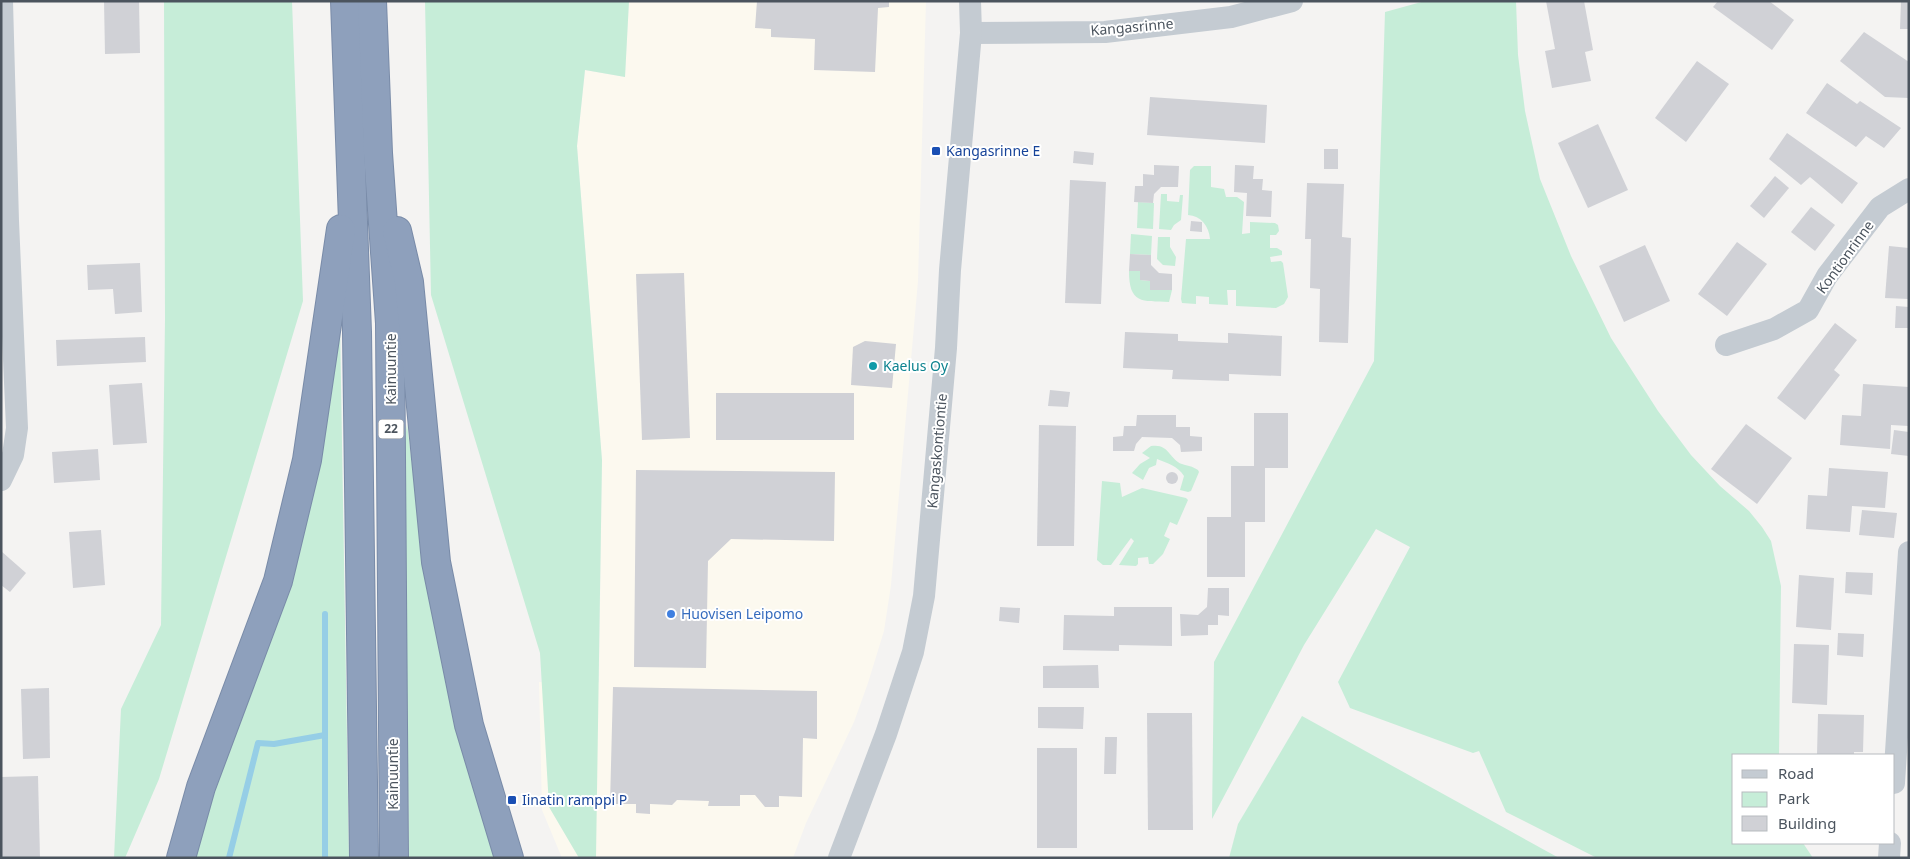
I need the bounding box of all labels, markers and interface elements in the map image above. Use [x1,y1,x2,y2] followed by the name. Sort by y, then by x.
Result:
[1090,13,1174,40] street label: Kangasrinne
[946,141,1040,160] place label: Kangasrinne E
[930,145,942,157] marker: Kangasrinne E
[1812,216,1878,297] street label: Kontionrinne
[381,333,400,405] street label: Kainuuntie
[883,356,949,375] place label: Kaelus Oy
[867,360,879,372] marker: Kaelus Oy
[922,393,951,509] street label: Kangaskontiontie
[378,419,404,438] road number: 22
[681,604,803,623] place label: Huovisen Leipomo
[665,608,677,620] marker: Huovisen Leipomo
[383,738,402,810] street label: Kainuuntie
[1732,754,1895,844] legend
[1778,763,1814,783] text: Road
[1778,788,1810,808] text: Park
[522,790,627,809] place label: Iinatin ramppi P
[506,794,518,806] marker: Iinatin ramppi P
[1778,813,1836,833] text: Building

